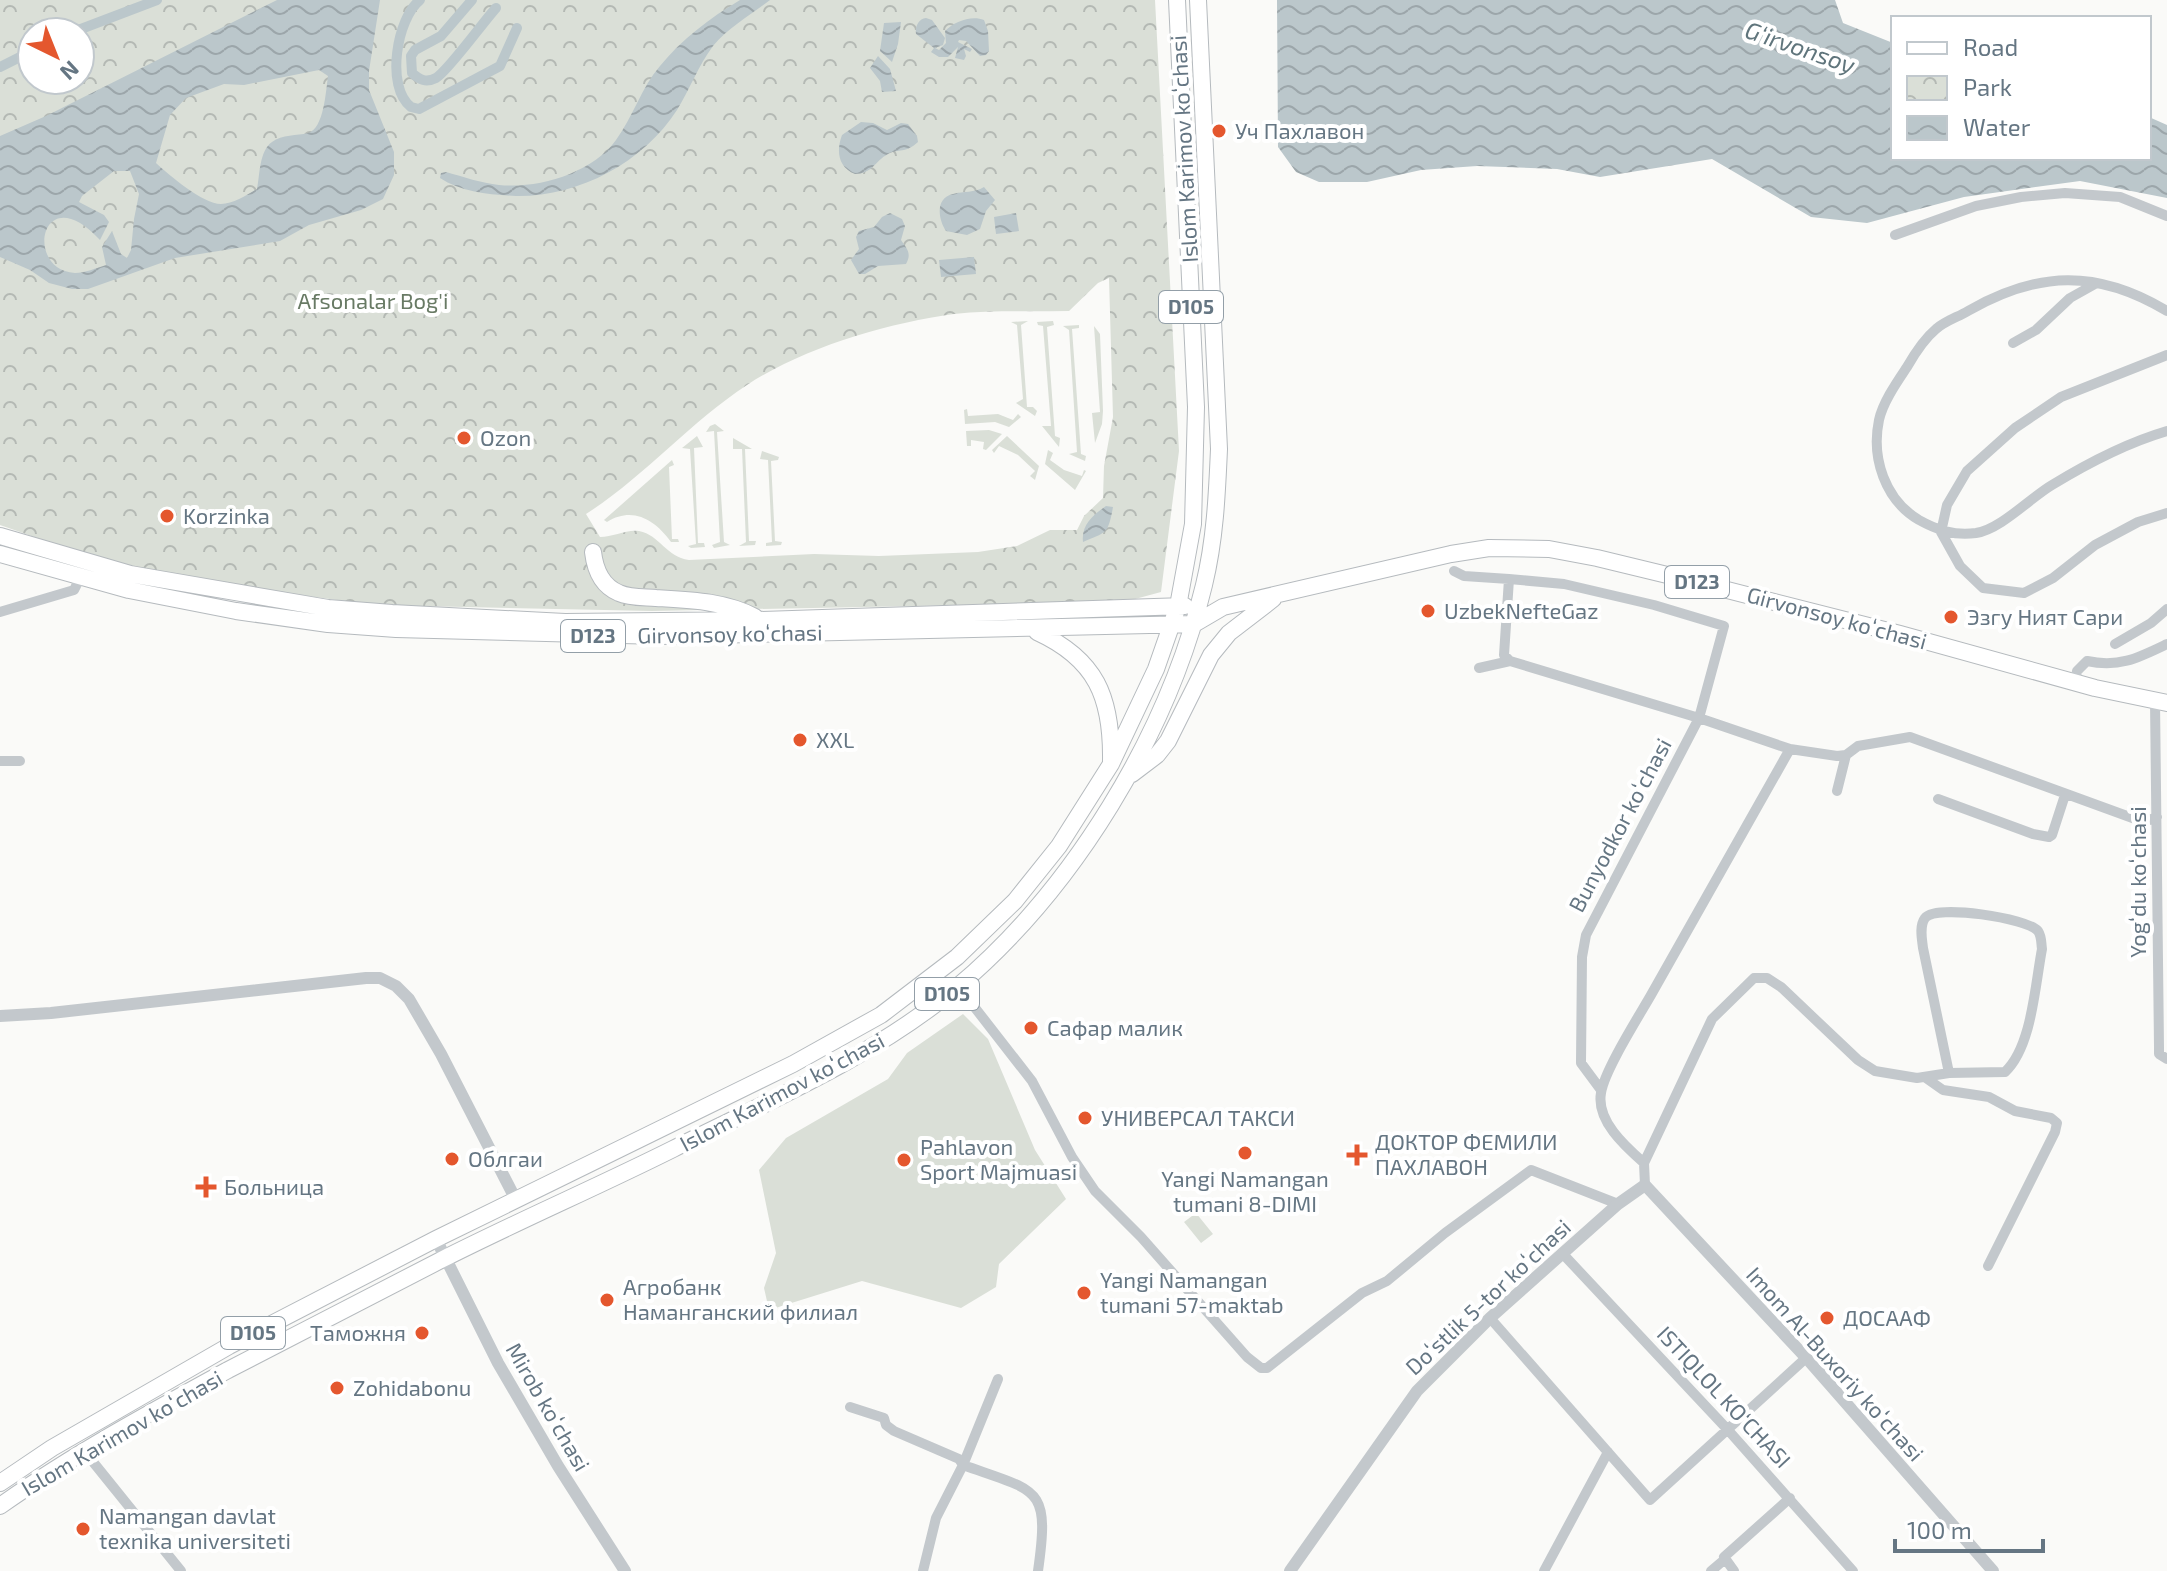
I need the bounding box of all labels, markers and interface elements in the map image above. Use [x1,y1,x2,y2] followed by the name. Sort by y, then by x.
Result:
[1742,14,1859,79] water label: G‘irvonsoy
[16,16,96,96] north arrow
[1891,16,2151,160] legend
[1963,32,2018,61] text: Road
[1164,35,1202,264] street label: Islom Karimov koʻchasi
[56,56,85,86] text: N
[1963,72,2012,101] text: Park
[1963,112,2031,141] text: Water
[1235,117,1364,143] place label: Уч Пахлавон
[1210,122,1228,140] marker: Уч Пахлавон
[298,287,448,313] park label: Afsonalar Bog'i
[1159,291,1223,323] road number: D105
[480,424,531,450] place label: Ozon
[455,429,473,447] marker: Ozon
[183,502,270,528] place label: Korzinka
[158,507,176,525] marker: Korzinka
[1665,566,1729,598] road number: D123
[1744,581,1930,654] street label: Girvonsoy koʻchasi
[1444,597,1598,623] place label: UzbekNefteGaz
[1419,602,1437,620] marker: UzbekNefteGaz
[1967,603,2123,630] place label: Эзгу Ният Сари
[1942,608,1960,626] marker: Эзгу Ният Сари
[637,618,823,648] street label: Girvonsoy koʻchasi
[561,620,625,652] road number: D123
[816,726,854,752] place label: XXL
[791,731,809,749] marker: XXL
[1562,733,1676,916] street label: Bunyodkor koʻchasi
[2124,806,2150,958] street label: Yogʻdu koʻchasi
[915,978,979,1010] road number: D105
[1047,1014,1183,1040] place label: Сафар малик
[1022,1019,1040,1037] marker: Сафар малик
[675,1026,888,1156] street label: Islom Karimov koʻchasi
[1101,1104,1295,1130] place label: УНИВЕРСАЛ ТАКСИ
[1076,1109,1094,1127] marker: УНИВЕРСАЛ ТАКСИ
[1375,1128,1558,1179] place label: ДОКТОР ФЕМИЛИ ПАХЛАВОН
[920,1133,1077,1185] place label: Pahlavon Sport Majmuasi
[1236,1144,1254,1162] marker: Yangi Namangan tumani 8-DIMI
[1346,1144,1368,1166] marker: ДОКТОР ФЕМИЛИ ПАХЛАВОН
[468,1145,543,1171] place label: Облгаи
[443,1150,461,1168] marker: Облгаи
[895,1151,913,1169] marker: Pahlavon Sport Majmuasi
[1161,1165,1329,1216] place label: Yangi Namangan tumani 8-DIMI
[224,1173,324,1199] place label: Больница
[195,1176,217,1198] marker: Больница
[1400,1213,1575,1379] street label: Doʻstlik 5-tor koʻchasi
[1742,1261,1930,1466] street label: Imom Al-Buxoriy koʻchasi
[1100,1266,1283,1317] place label: Yangi Namangan tumani 57-maktab
[623,1273,858,1324] place label: Агробанк Наманганский филиал
[1075,1284,1093,1302] marker: Yangi Namangan tumani 57-maktab
[598,1291,616,1309] marker: Агробанк Наманганский филиал
[1843,1304,1931,1330] place label: ДОСААФ
[1818,1309,1836,1327] marker: ДОСААФ
[221,1317,285,1349] road number: D105
[310,1319,406,1345] place label: Таможня
[1652,1320,1797,1473] street label: ISTIQLOL KO‘CHASI
[413,1324,431,1342] marker: Таможня
[502,1338,596,1475] street label: Mirob koʻchasi
[16,1364,227,1500] street label: Islom Karimov koʻchasi
[353,1374,471,1400] place label: Zohidabonu
[328,1379,346,1397] marker: Zohidabonu
[99,1502,291,1553] place label: Namangan davlat texnika universiteti
[1895,1503,2043,1553] scale bar
[1907,1515,1972,1544] text: 100 m
[74,1520,92,1538] marker: Namangan davlat texnika universiteti

